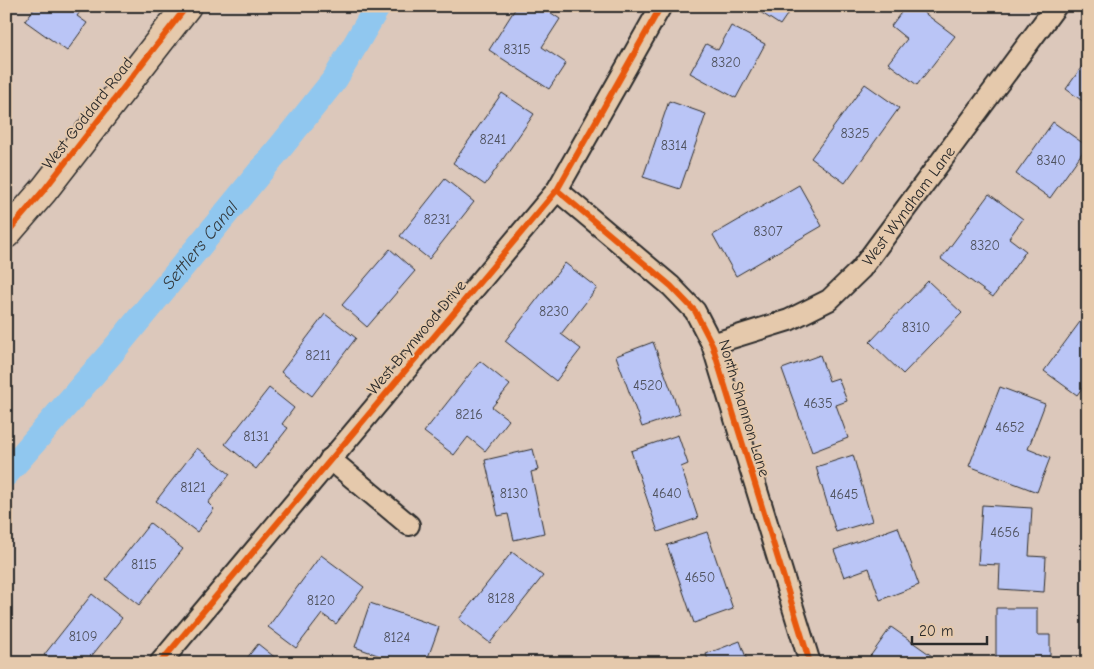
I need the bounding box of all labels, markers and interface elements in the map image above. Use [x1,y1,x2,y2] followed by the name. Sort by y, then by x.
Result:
[503,41,531,58] house number: 8315
[39,54,137,173] street label: West Goddard Road
[711,54,741,71] house number: 8320
[840,125,870,142] house number: 8325
[480,131,506,148] house number: 8241
[661,137,688,154] house number: 8314
[859,143,959,269] street label: West Wyndham Lane
[1036,152,1066,169] house number: 8340
[158,196,243,294] water label: Settlers Canal
[423,211,451,228] house number: 8231
[753,223,783,240] house number: 8307
[970,237,1000,254] house number: 8320
[364,277,470,399] street label: West Brynwood Drive
[539,303,569,320] house number: 8230
[902,319,930,336] house number: 8310
[715,337,774,479] street label: North Shannon Lane
[305,347,331,364] house number: 8211
[633,377,663,394] house number: 4520
[803,395,833,412] house number: 4635
[455,406,483,423] house number: 8216
[995,419,1025,436] house number: 4652
[243,428,269,445] house number: 8131
[180,479,206,496] house number: 8121
[500,485,528,502] house number: 8130
[652,485,682,502] house number: 4640
[830,486,858,503] house number: 4645
[990,524,1020,541] house number: 4656
[131,556,157,573] house number: 8115
[685,569,715,586] house number: 4650
[487,590,515,607] house number: 8128
[307,592,335,609] house number: 8120
[912,614,986,646] scale bar
[919,622,953,640] text: 20 m
[69,628,97,645] house number: 8109
[384,629,411,646] house number: 8124

